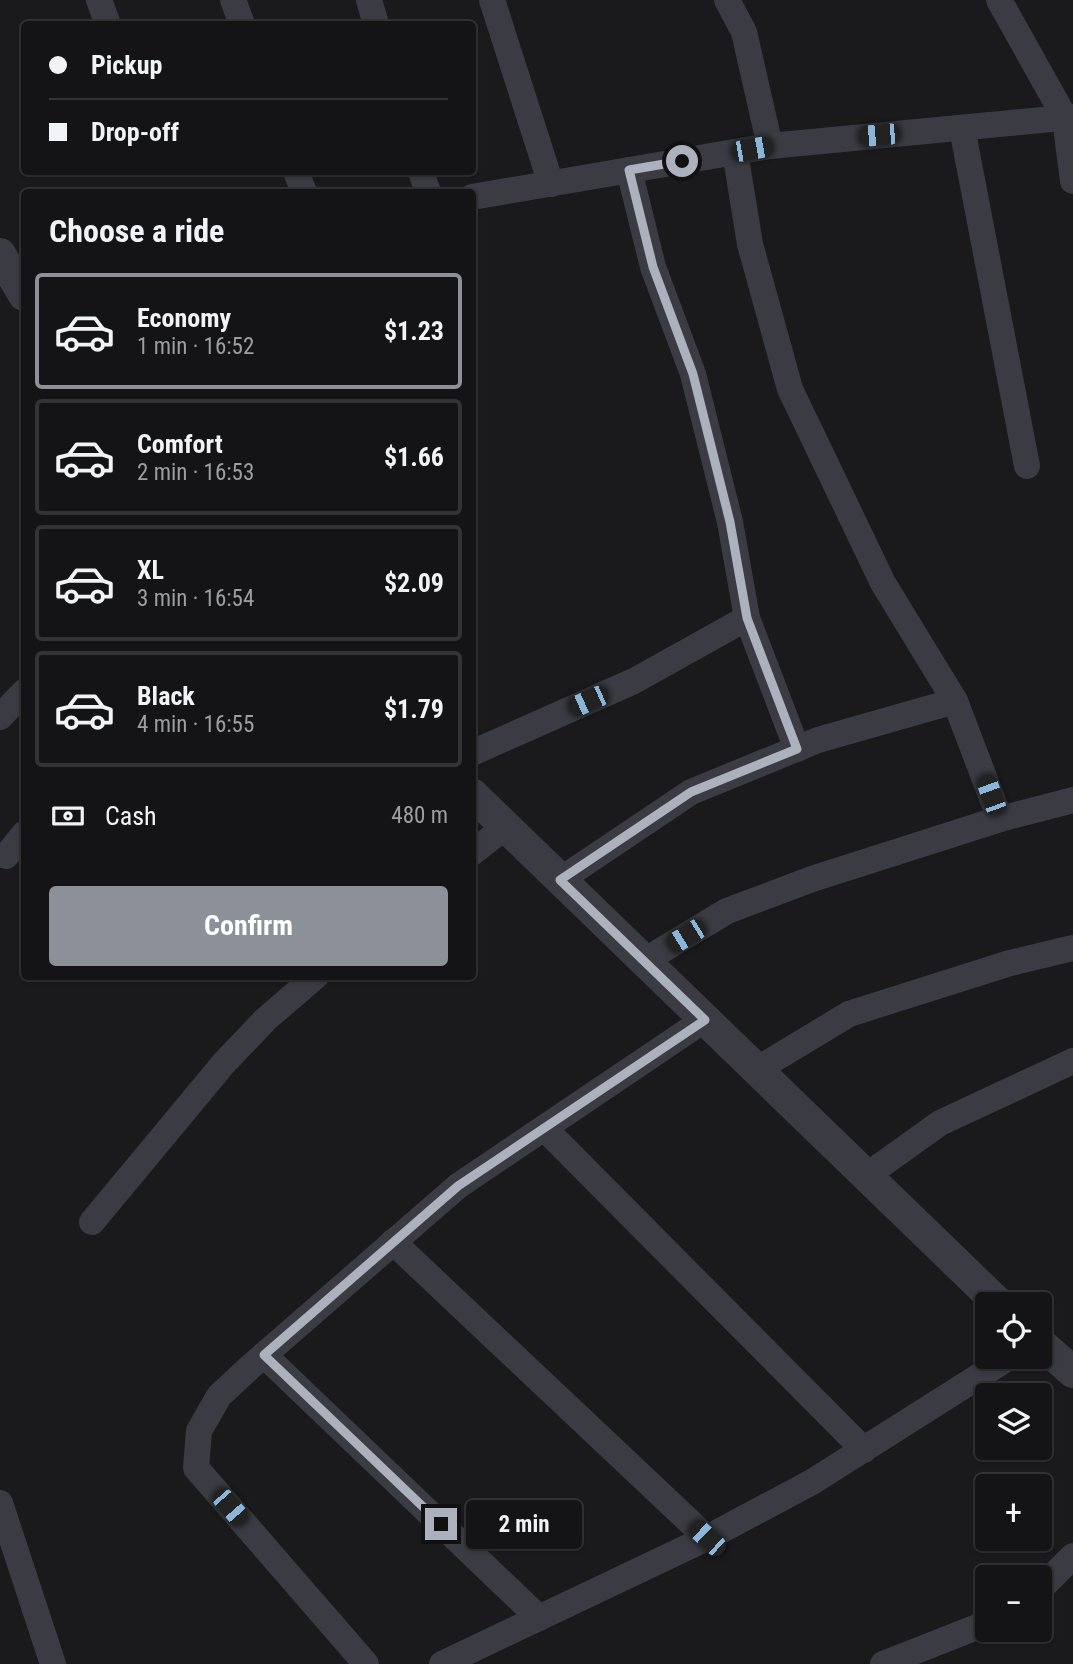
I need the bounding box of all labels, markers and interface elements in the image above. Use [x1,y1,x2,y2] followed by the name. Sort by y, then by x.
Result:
[91,50,162,80] text: Pickup
[91,117,179,147] text: Drop-off
[858,123,901,147] car
[730,135,775,163] car
[666,145,698,177] route start
[49,212,224,250] text: Choose a ride
[53,300,116,363] icon: car
[137,303,231,333] text: Economy
[384,316,444,346] text: $1.23
[137,333,254,360] text: 1 min · 16:52
[53,426,116,489] icon: car
[137,429,223,459] text: Comfort
[384,442,444,472] text: $1.66
[137,459,254,486] text: 2 min · 16:53
[53,552,116,615] icon: car
[137,555,164,585] text: XL
[384,568,444,598] text: $2.09
[137,585,254,612] text: 3 min · 16:54
[53,678,116,741] icon: car
[137,681,195,711] text: Black
[565,683,612,719] car
[384,694,444,724] text: $1.79
[137,711,254,738] text: 4 min · 16:55
[974,772,1009,818] car
[49,797,87,835] icon: cash
[105,801,157,831] text: Cash
[391,802,448,829] text: 480 m
[49,886,448,966] button: Confirm
[663,916,710,956] car
[975,1292,1052,1642] map controls
[975,1292,1052,1369] button: locate
[975,1383,1052,1460] button: layers
[975,1474,1052,1551] button: +
[209,1484,252,1530] car
[466,1500,581,1548] callout: 2 min
[425,1508,457,1540] route end
[498,1511,550,1538] text: 2 min
[685,1516,730,1560] car
[975,1565,1052,1642] button: −

